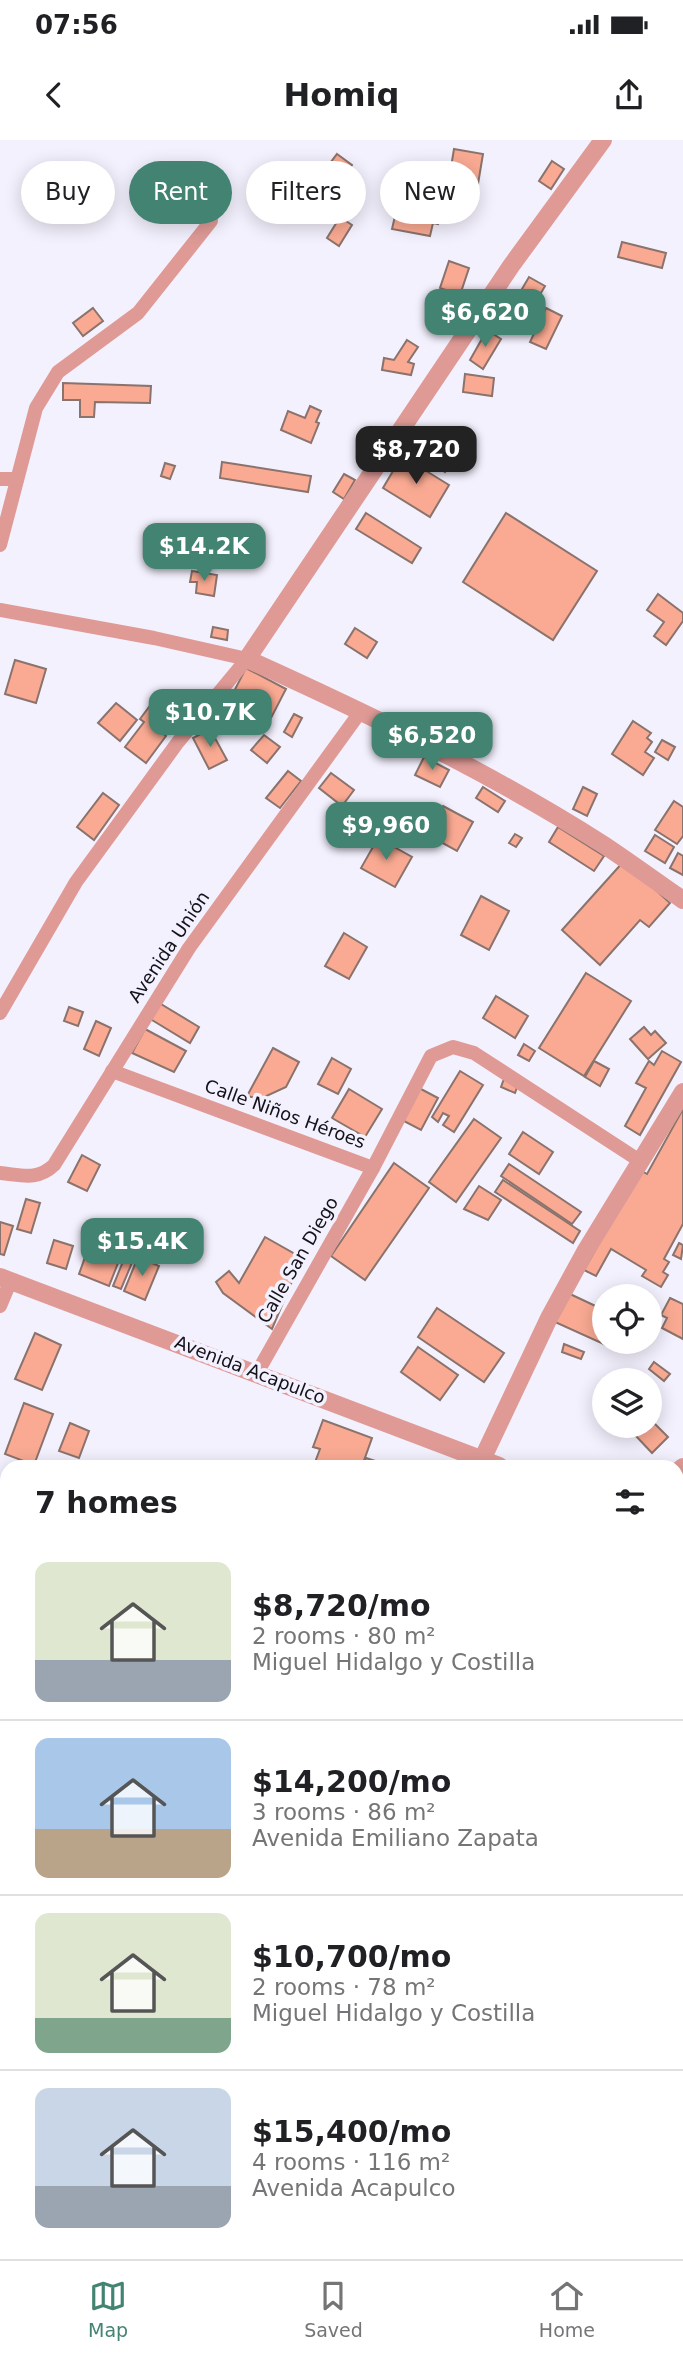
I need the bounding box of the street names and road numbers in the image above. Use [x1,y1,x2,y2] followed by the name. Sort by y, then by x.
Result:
[124,887,214,1006] street label: Avenida Unión
[202,1075,368,1152] street label: Calle Niños Héroes
[253,1193,342,1327] street label: Calle San Diego
[172,1331,328,1408] street label: Avenida Acapulco

